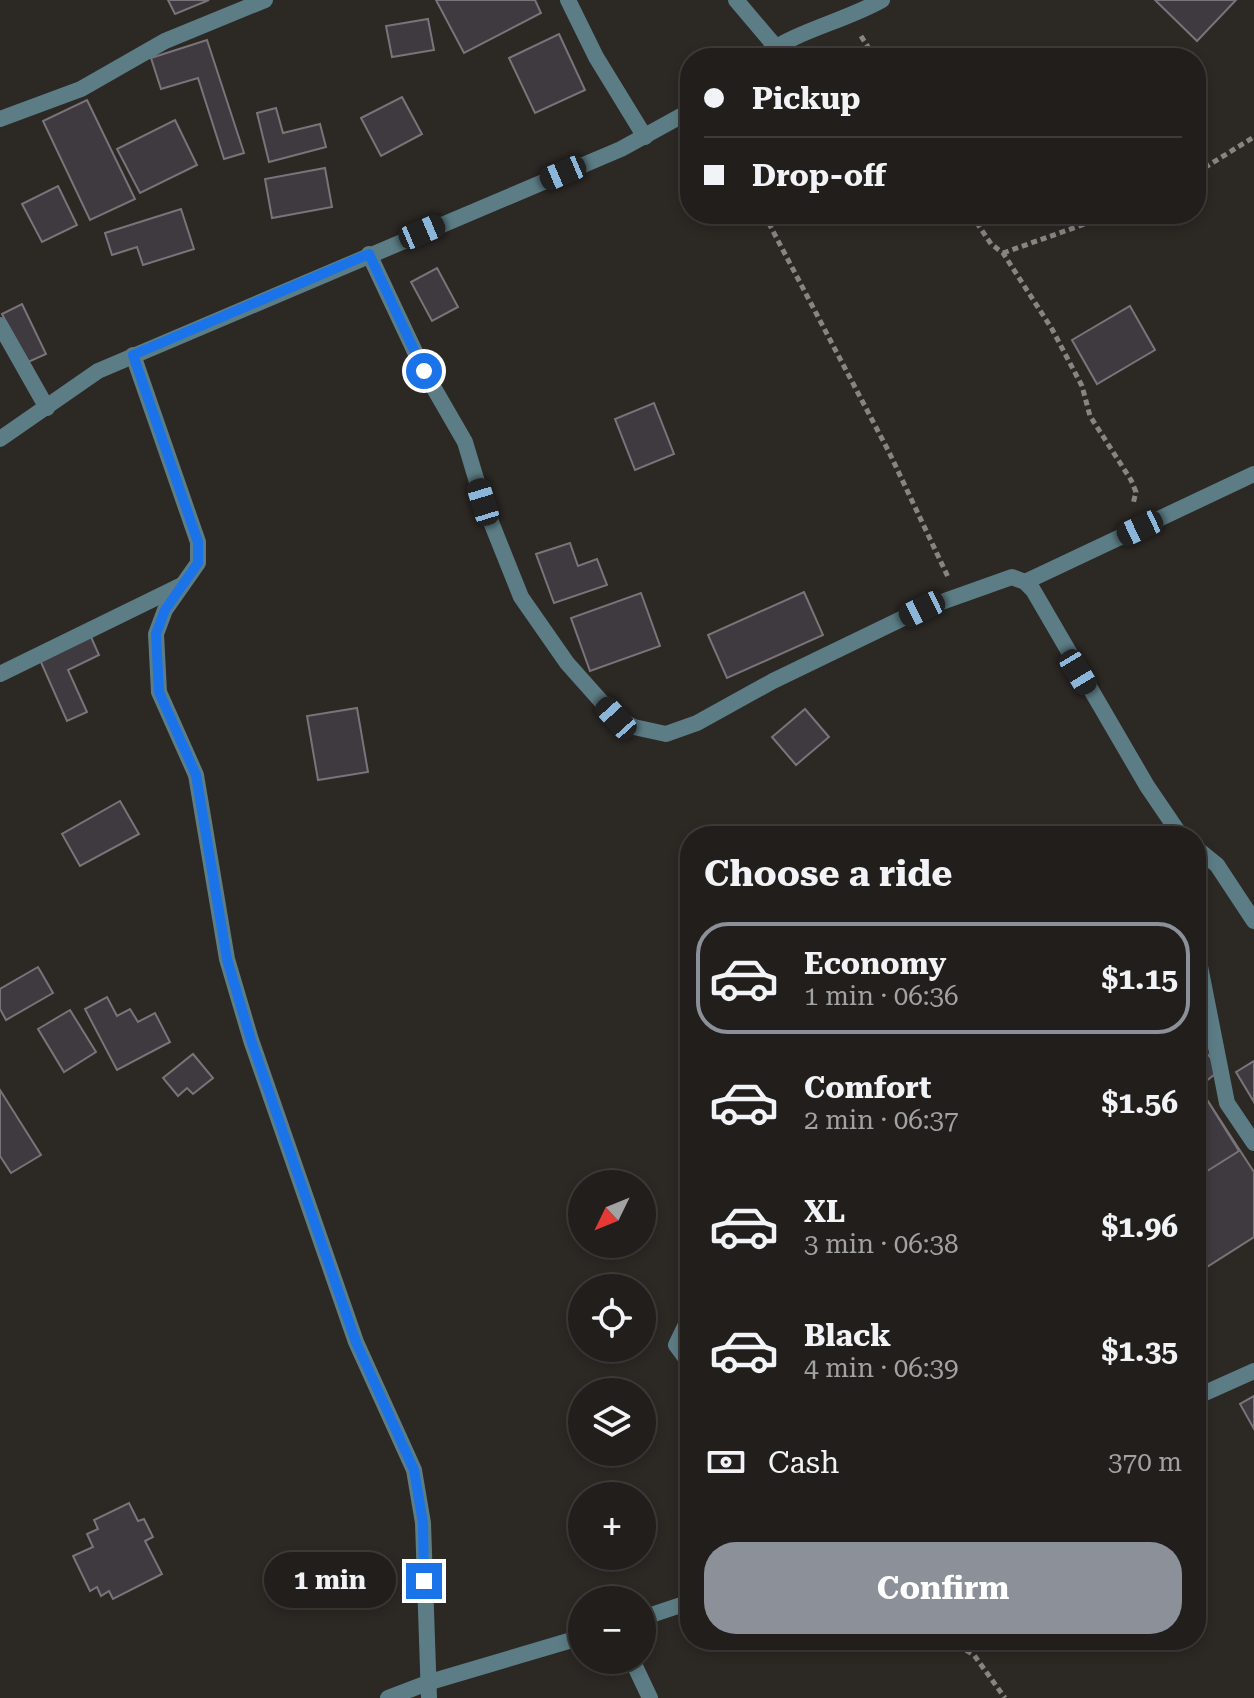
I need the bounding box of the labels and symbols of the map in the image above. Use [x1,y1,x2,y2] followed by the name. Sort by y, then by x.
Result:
[536,153,590,193] car
[395,212,449,252] car
[406,353,442,389] route start
[465,476,501,528] car
[1113,507,1167,549] car
[895,588,949,630] car
[1055,645,1101,699] car
[591,692,641,744] car
[568,1170,656,1258] north arrow
[264,1553,396,1609] callout: 1 min
[406,1563,442,1599] route end

